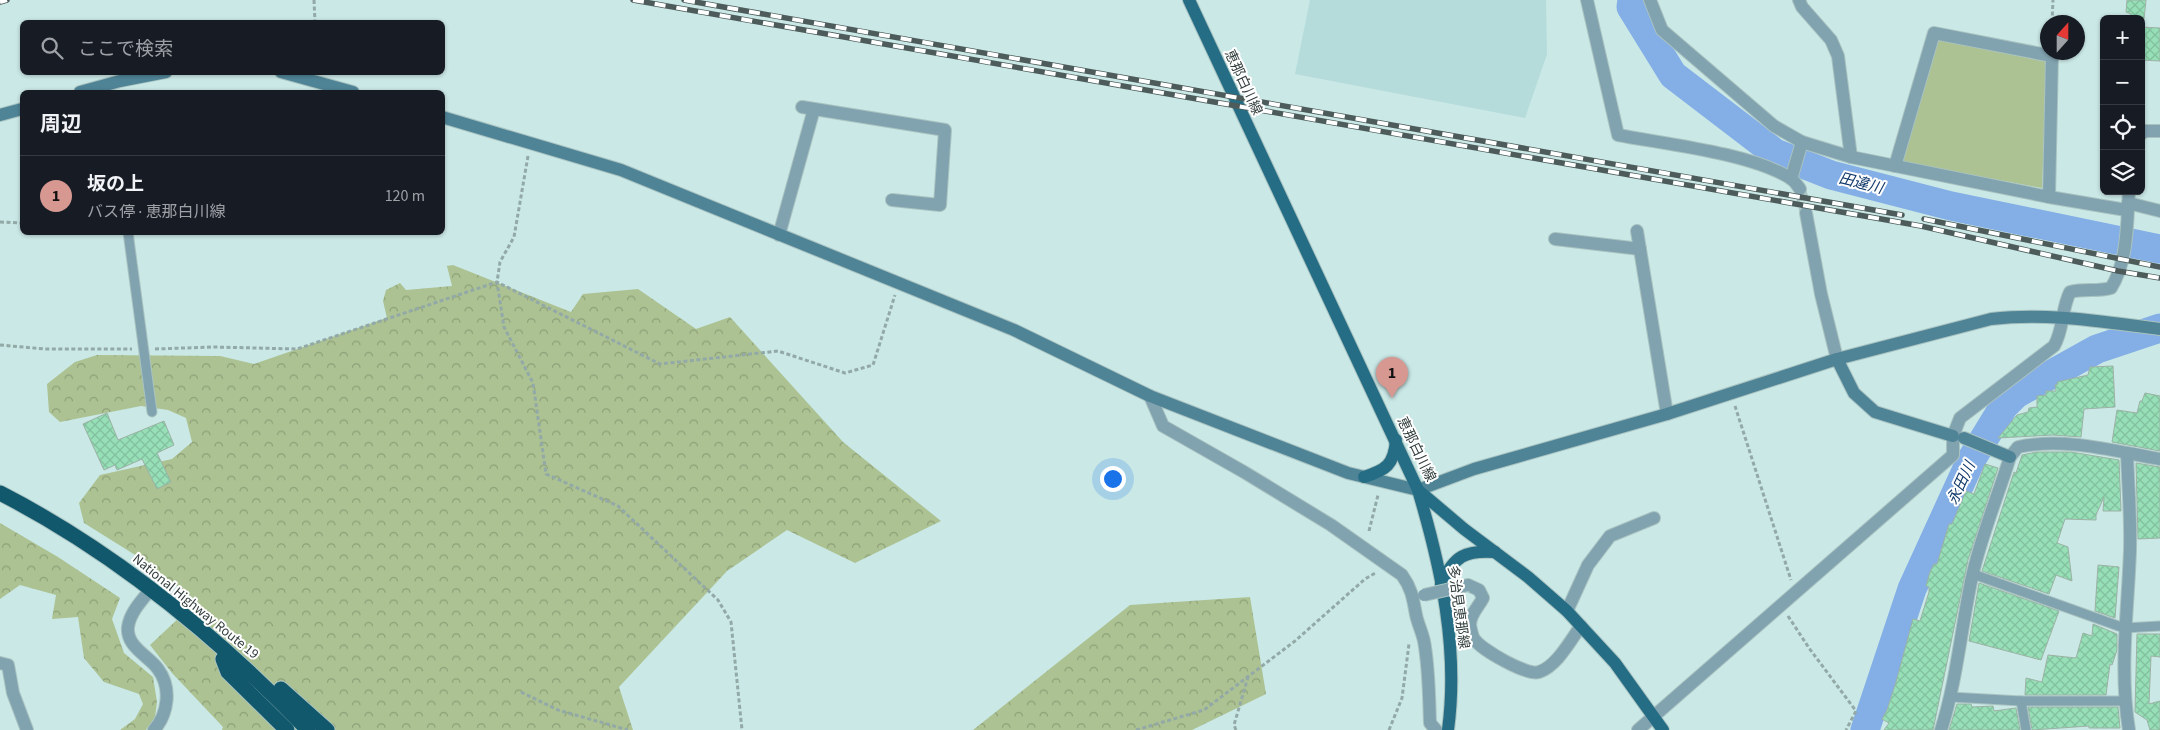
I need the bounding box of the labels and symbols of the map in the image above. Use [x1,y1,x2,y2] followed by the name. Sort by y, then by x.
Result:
[2040,15,2085,60] north arrow
[1219,46,1267,118] street label: 恵那白川線
[1836,168,1887,200] water label: 田違川
[1376,357,1408,398] pin: 1
[1392,414,1440,485] street label: 恵那白川線
[1942,457,1981,508] water label: 永田川
[1100,466,1126,492] your location
[128,549,263,664] street label: National Highway Route 19
[1442,564,1474,650] street label: 多治見恵那線

